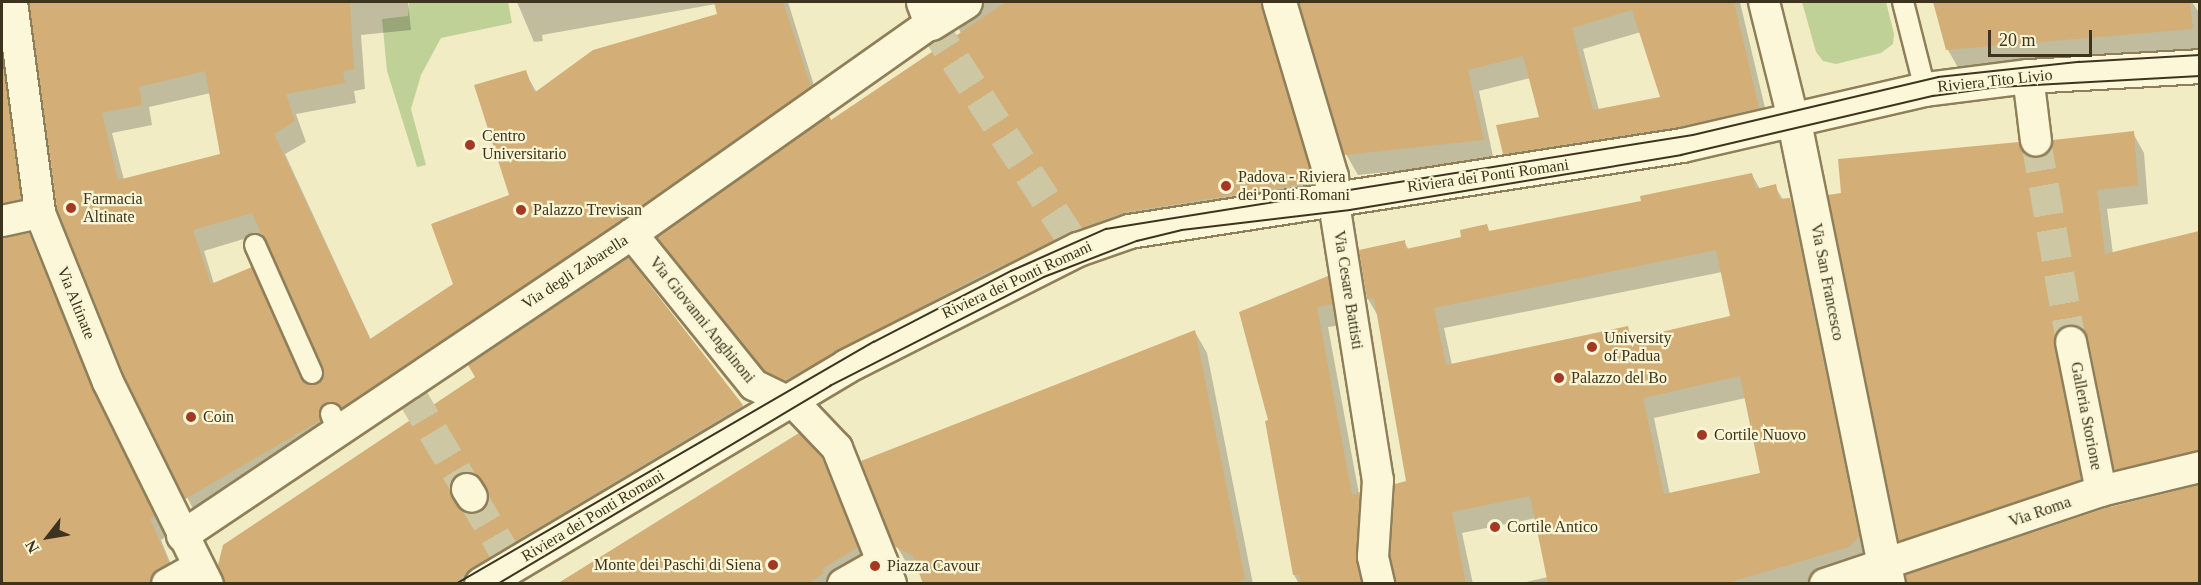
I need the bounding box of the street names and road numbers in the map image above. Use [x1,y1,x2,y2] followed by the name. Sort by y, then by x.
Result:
[1936,65,2054,97] street label: Riviera Tito Livio
[1406,155,1570,197] street label: Riviera dei Ponti Romani
[1806,222,1848,342] street label: Via San Francesco
[1329,229,1367,351] street label: Via Cesare Battisti
[518,231,632,313] street label: Via degli Zabarella
[939,237,1095,323] street label: Riviera dei Ponti Romani
[645,253,759,387] street label: Via Giovanni Anghinoni
[53,263,99,343] street label: Via Altinate
[2066,360,2106,472] street label: Galleria Storione
[518,466,668,566] street label: Riviera dei Ponti Romani
[2006,492,2074,532] street label: Via Roma

